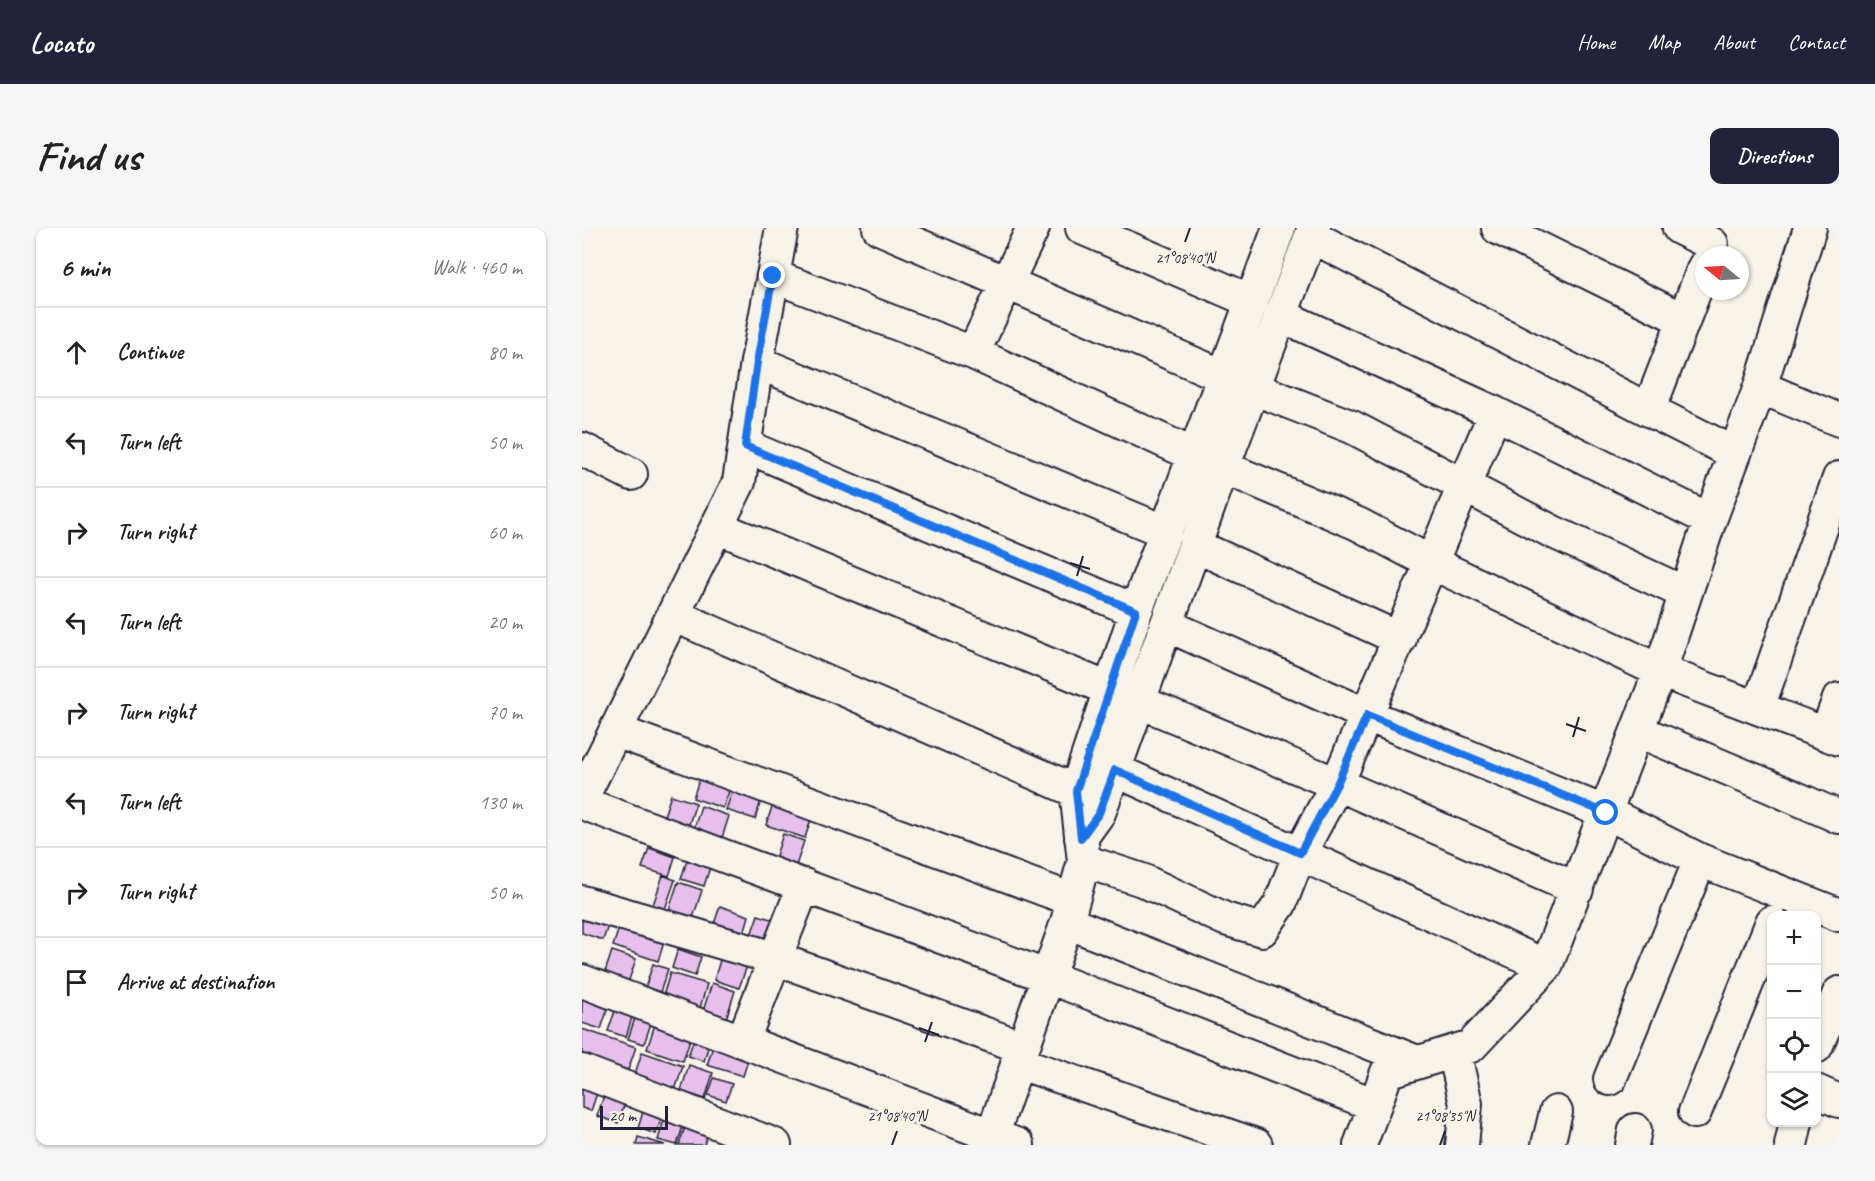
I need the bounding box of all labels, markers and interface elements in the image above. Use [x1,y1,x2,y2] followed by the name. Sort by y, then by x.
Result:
[30,25,93,60] text: Locato
[1577,29,1615,55] text: Home
[1648,29,1680,55] text: Map
[1713,29,1755,55] text: About
[1788,29,1845,55] text: Contact
[1710,128,1839,184] button: Directions
[36,130,141,183] text: Find us
[1695,246,1749,300] north arrow
[1155,249,1218,268] text: 21°08'40"N
[60,251,110,284] text: 6 min
[432,255,522,280] text: Walk · 460 m
[759,262,785,288] route end
[60,336,93,369] icon: ahead
[117,338,183,366] text: Continue
[488,340,522,365] text: 80 m
[60,426,93,459] icon: left
[117,428,181,456] text: Turn left
[488,430,522,455] text: 50 m
[60,516,93,549] icon: right
[117,518,194,546] text: Turn right
[488,520,522,545] text: 60 m
[60,606,93,639] icon: left
[117,608,181,636] text: Turn left
[488,610,522,635] text: 20 m
[60,696,93,729] icon: right
[117,698,194,726] text: Turn right
[488,700,522,725] text: 70 m
[60,786,93,819] icon: left
[117,788,181,816] text: Turn left
[479,790,522,815] text: 130 m
[1592,799,1618,825] route start
[60,876,93,909] icon: right
[117,878,194,906] text: Turn right
[488,880,522,905] text: 50 m
[1767,911,1821,1127] map controls
[1767,911,1821,965] button: +
[1767,965,1821,1019] button: −
[60,966,93,999] icon: arrive
[117,968,274,996] text: Arrive at destination
[1767,1019,1821,1073] button: locate
[1767,1073,1821,1127] button: layers
[600,1103,668,1130] scale bar
[609,1106,636,1126] text: 20 m
[867,1107,930,1126] text: 21°08'40"N
[1415,1107,1478,1126] text: 21°08'35"N

